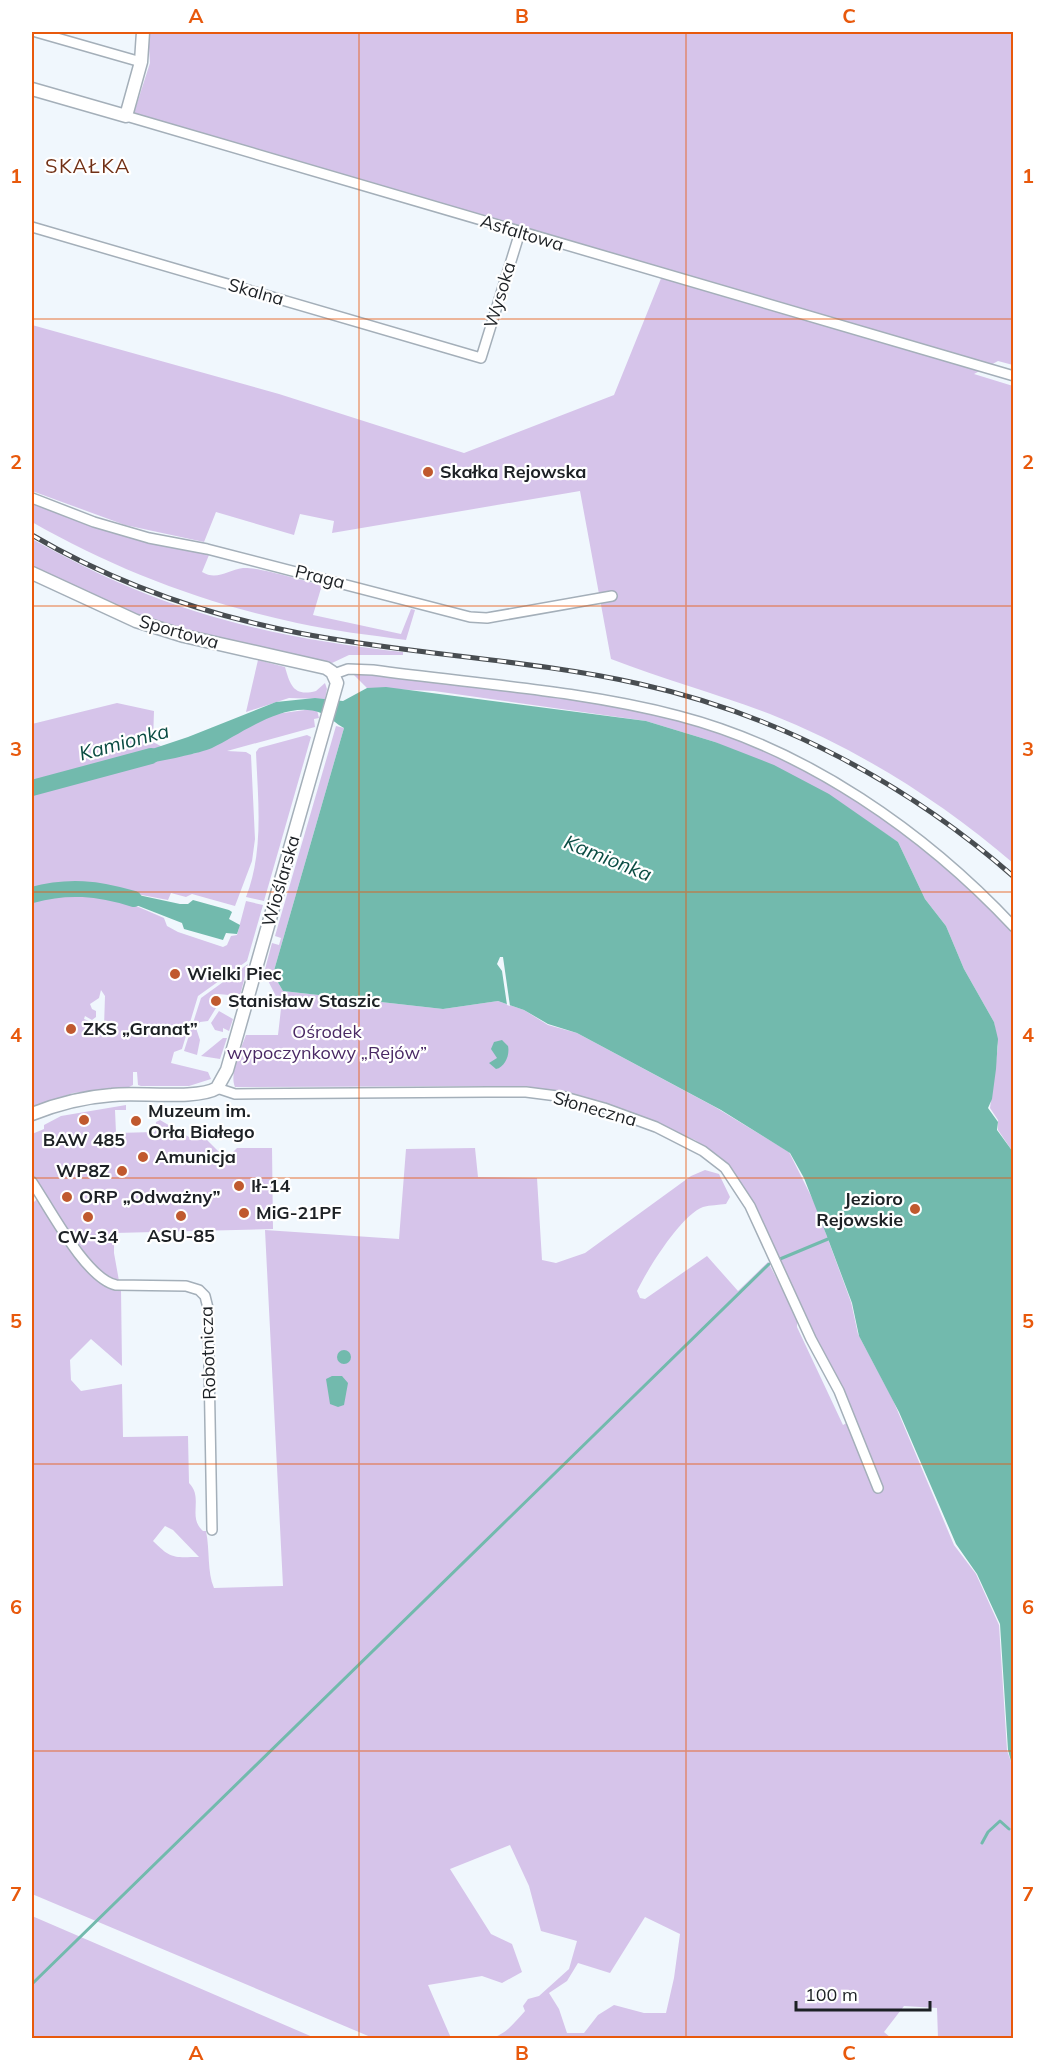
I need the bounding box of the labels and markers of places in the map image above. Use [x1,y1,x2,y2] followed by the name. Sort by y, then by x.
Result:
[440,460,586,483] place label: Skałka Rejowska
[421,465,435,479] marker: Skałka Rejowska
[187,962,282,985] place label: Wielki Piec
[168,967,182,981] marker: Wielki Piec
[228,989,380,1012] place label: Stanisław Staszic
[209,994,223,1008] marker: Stanisław Staszic
[83,1017,198,1040] place label: ZKS „Granat”
[64,1022,78,1036] marker: ZKS „Granat”
[148,1099,255,1143] place label: Muzeum im. Orła Białego
[77,1113,91,1127] marker: BAW 485
[129,1114,143,1128] marker: Muzeum im. Orła Białego
[43,1128,125,1151] place label: BAW 485
[155,1145,236,1168] place label: Amunicja
[136,1150,150,1164] marker: Amunicja
[56,1159,110,1182] place label: WP8Z
[115,1164,129,1178] marker: WP8Z
[251,1174,290,1197] place label: Ił-14
[232,1179,246,1193] marker: Ił-14
[79,1185,221,1208] place label: ORP „Odważny”
[816,1187,903,1231] place label: Jezioro Rejowskie
[60,1190,74,1204] marker: ORP „Odważny”
[256,1201,341,1224] place label: MiG-21PF
[908,1202,922,1216] marker: Jezioro Rejowskie
[237,1206,251,1220] marker: MiG-21PF
[174,1209,188,1223] marker: ASU-85
[81,1210,95,1224] marker: CW-34
[147,1224,215,1247] place label: ASU-85
[58,1225,119,1248] place label: CW-34

